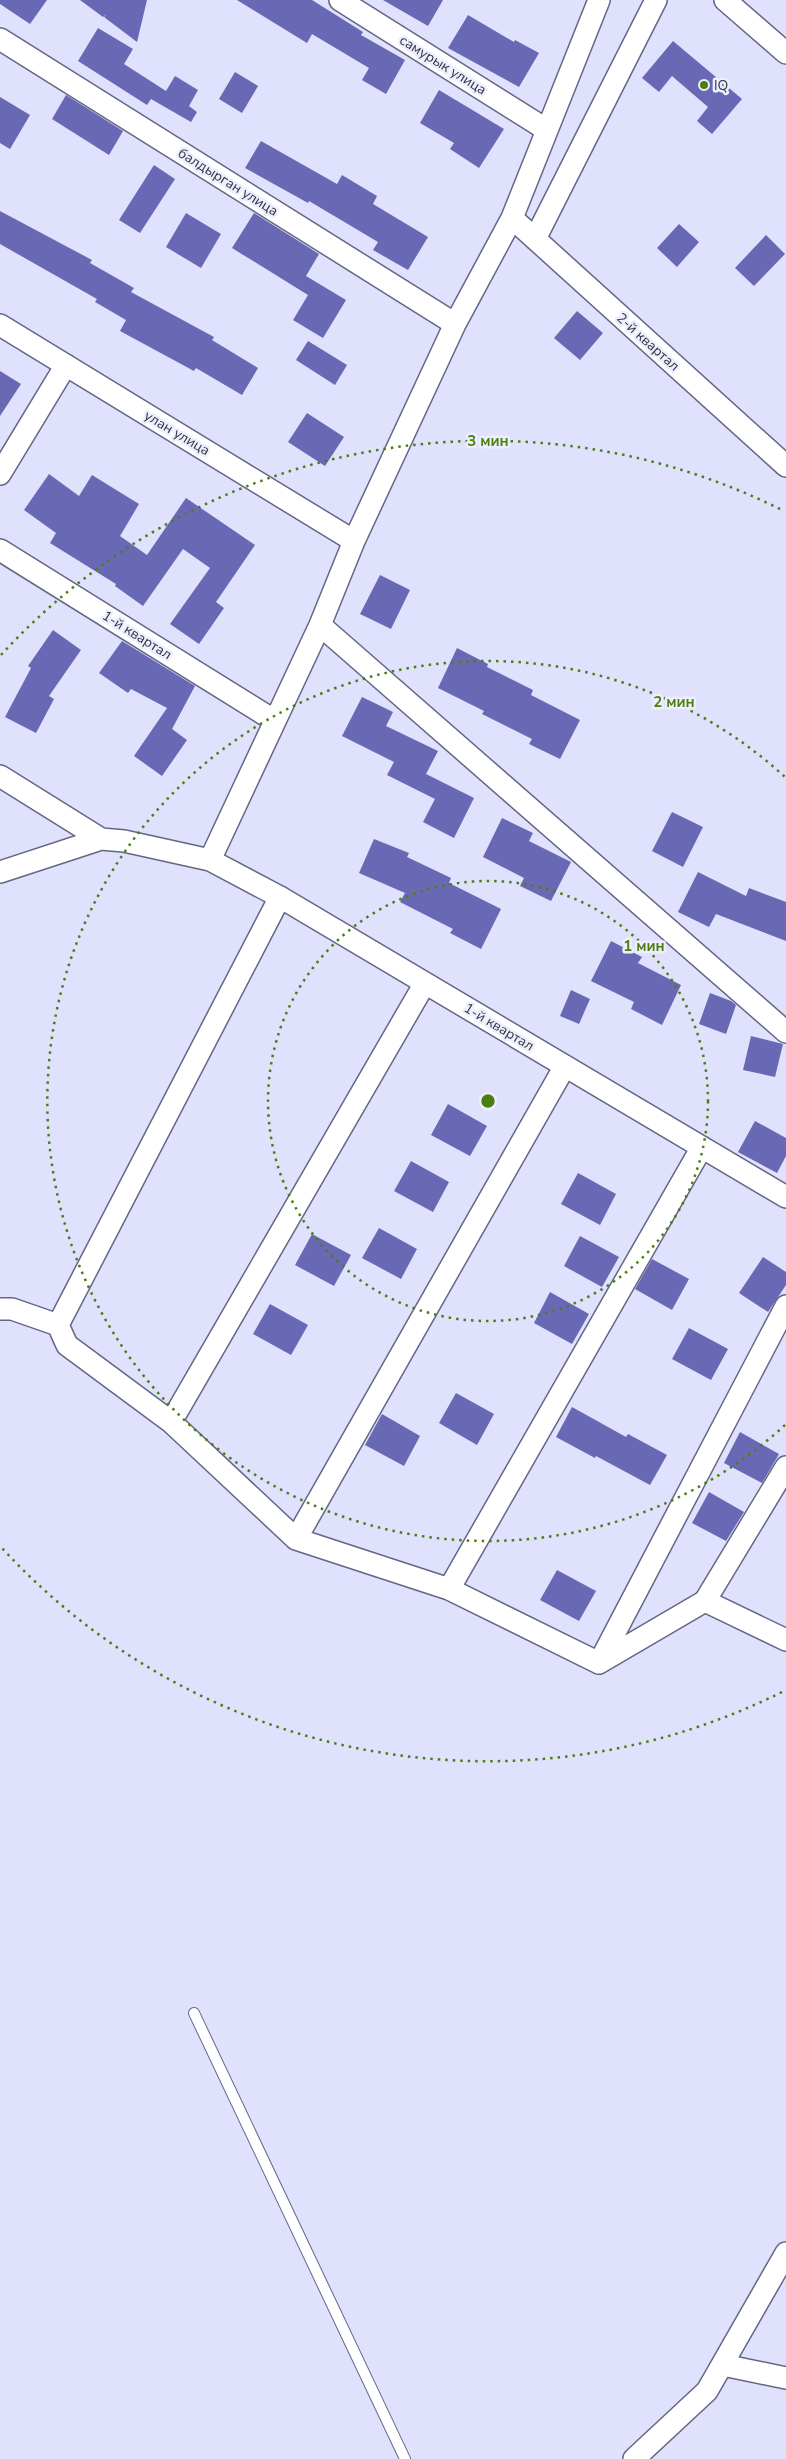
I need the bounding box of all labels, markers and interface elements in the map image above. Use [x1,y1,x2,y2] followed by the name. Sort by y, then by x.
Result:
[396,31,490,99] street label: самурык улица
[714,76,728,95] place label: IQ
[698,79,710,91] marker: IQ
[174,144,282,220] street label: балдырган улица
[612,309,684,375] street label: 2-й квартал
[141,406,213,460] street label: улан улица
[467,431,509,451] text: 3 мин
[99,606,175,664] street label: 1-й квартал
[653,692,695,712] text: 2 мин
[623,936,665,956] text: 1 мин
[460,999,538,1055] street label: 1-й квартал
[479,1092,497,1110] centre of rings

